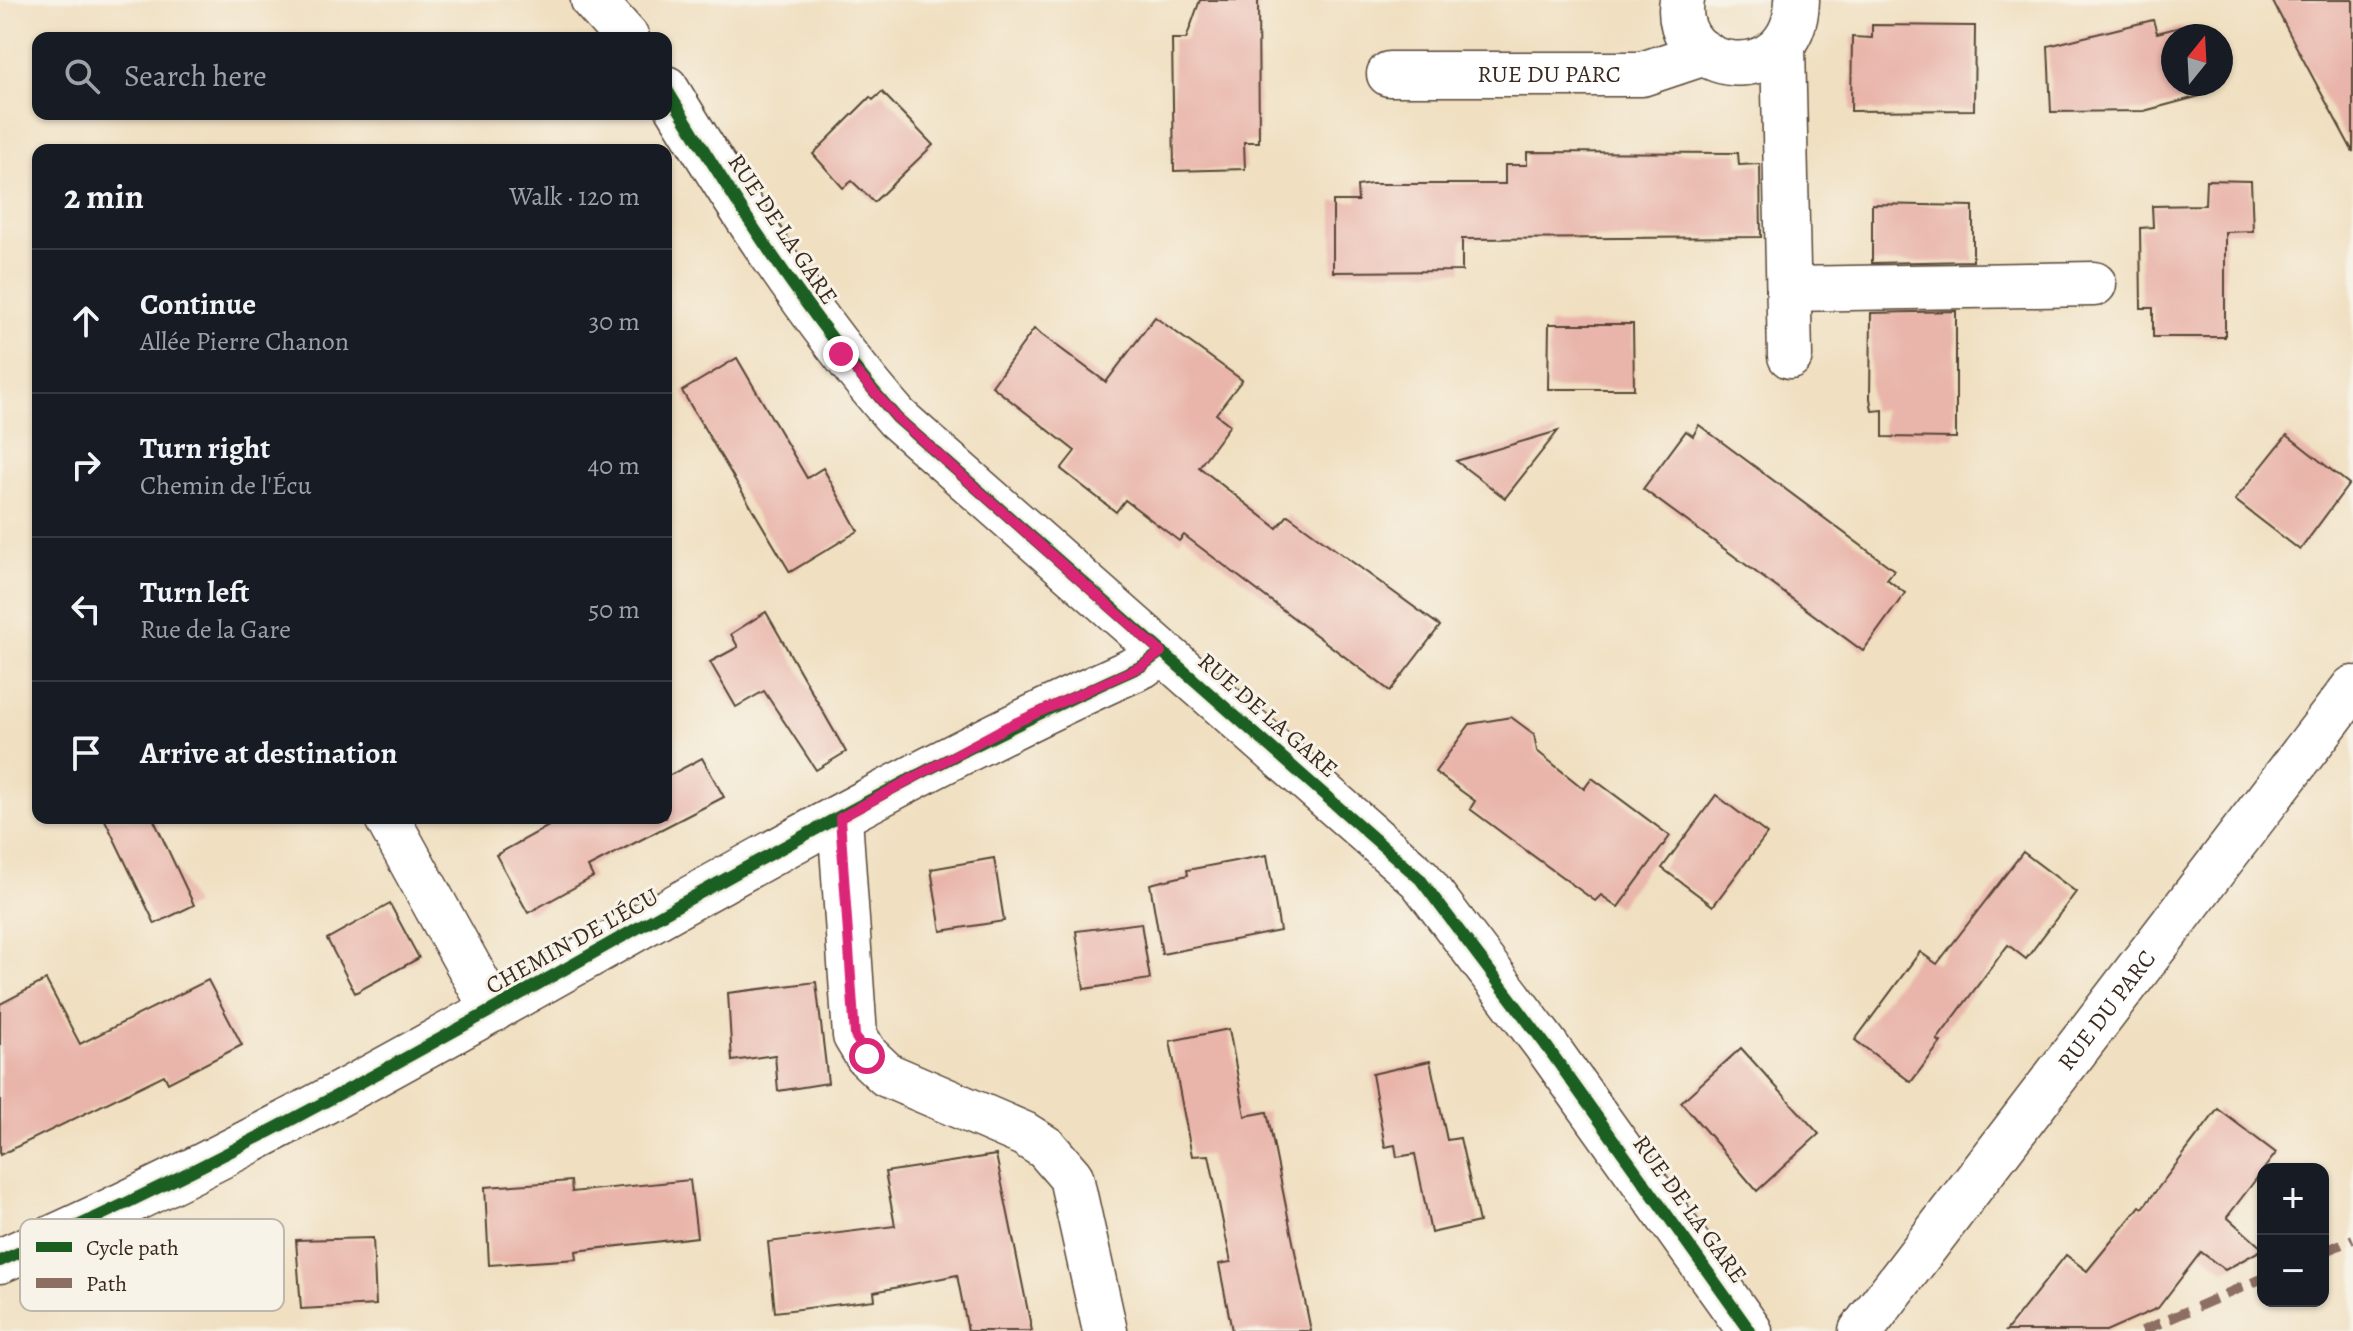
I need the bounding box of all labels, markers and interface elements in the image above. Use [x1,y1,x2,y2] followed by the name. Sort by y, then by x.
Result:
[2161,24,2233,96] north arrow
[32,32,672,120] search box
[60,54,104,98] icon: search
[124,56,267,96] text: Search here
[1477,58,1621,90] street label: RUE DU PARC
[721,147,845,311] street label: RUE DE LA GARE
[64,173,144,220] text: 2 min
[509,179,640,214] text: Walk · 120 m
[140,284,256,324] text: Continue
[64,299,108,343] icon: ahead
[589,304,640,339] text: 30 m
[140,324,349,359] text: Allée Pierre Chanon
[823,336,859,372] route end
[140,428,270,468] text: Turn right
[64,443,108,487] icon: right
[588,448,640,483] text: 40 m
[140,468,312,503] text: Chemin de l'Écu
[140,572,249,612] text: Turn left
[64,587,108,631] icon: left
[588,592,640,627] text: 50 m
[140,612,291,647] text: Rue de la Gare
[1191,645,1345,785] street label: RUE DE LA GARE
[64,731,108,775] icon: arrive
[140,733,397,773] text: Arrive at destination
[480,880,664,1002] street label: CHEMIN DE L'ÉCU
[2050,943,2163,1077] street label: RUE DU PARC
[849,1038,885,1074] route start
[1625,1129,1755,1289] street label: RUE DE LA GARE
[2257,1163,2329,1307] map controls
[2257,1163,2329,1235] button: +
[20,1219,284,1311] legend
[86,1233,179,1263] text: Cycle path
[2257,1235,2329,1307] button: −
[86,1269,127,1299] text: Path

